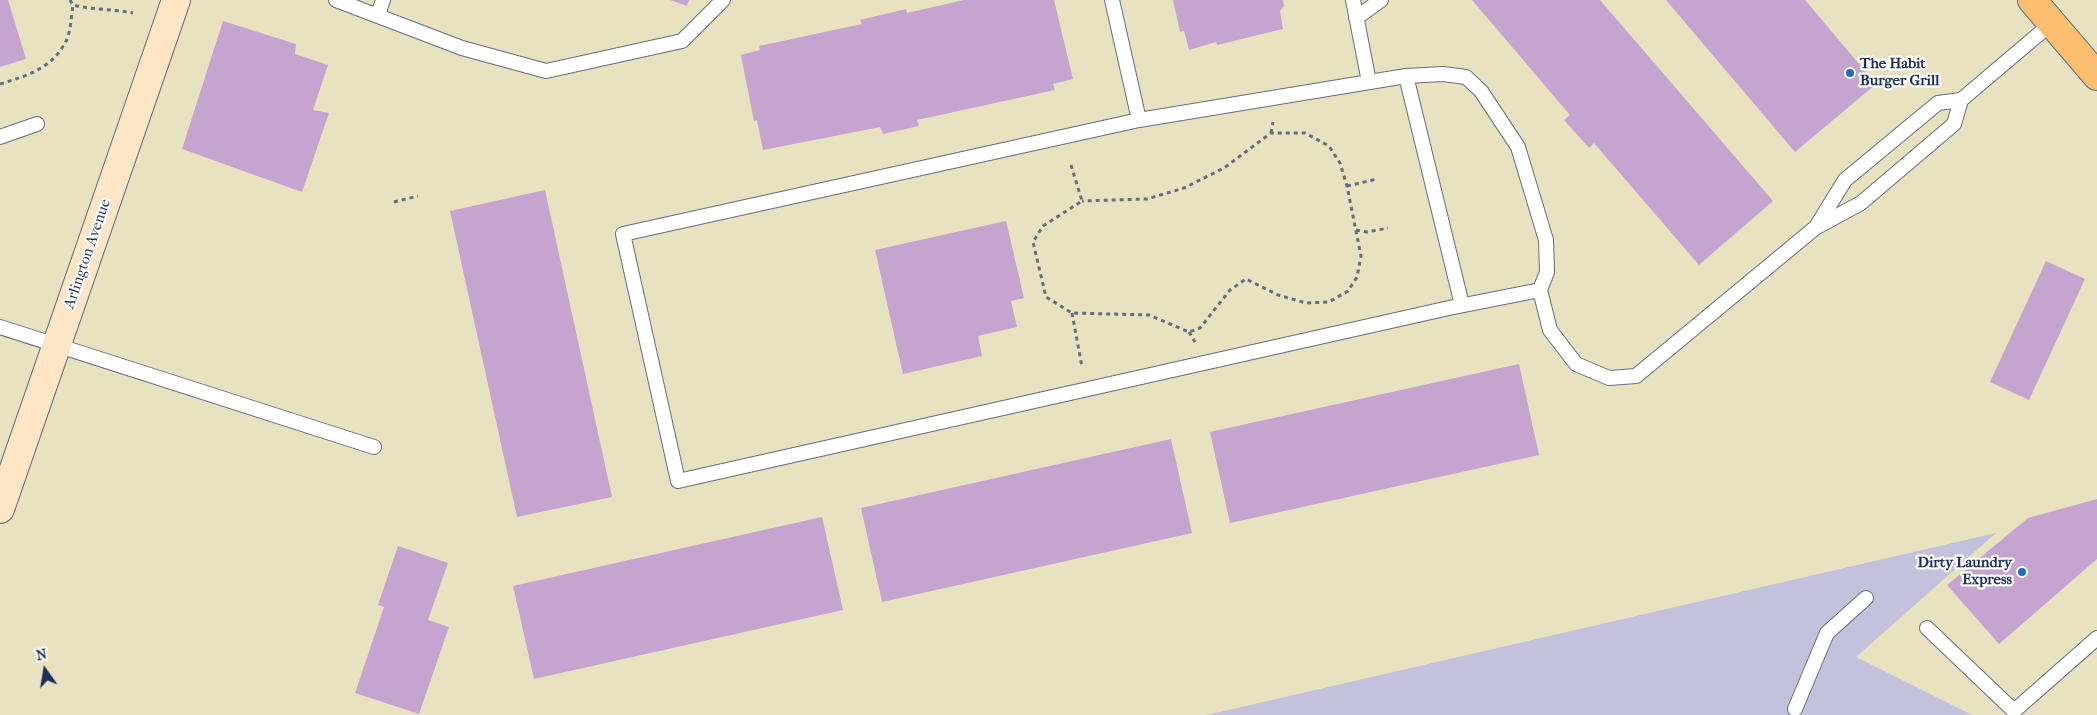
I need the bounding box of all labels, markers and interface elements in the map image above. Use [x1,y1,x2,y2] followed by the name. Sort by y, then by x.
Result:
[1860,55,1939,90] place label: The Habit Burger Grill
[1844,67,1856,79] marker: The Habit Burger Grill
[61,197,115,311] street label: Arlington Avenue
[1917,554,2012,589] place label: Dirty Laundry Express
[2016,566,2028,578] marker: Dirty Laundry Express
[20,645,70,695] north arrow
[34,645,49,664] text: N

